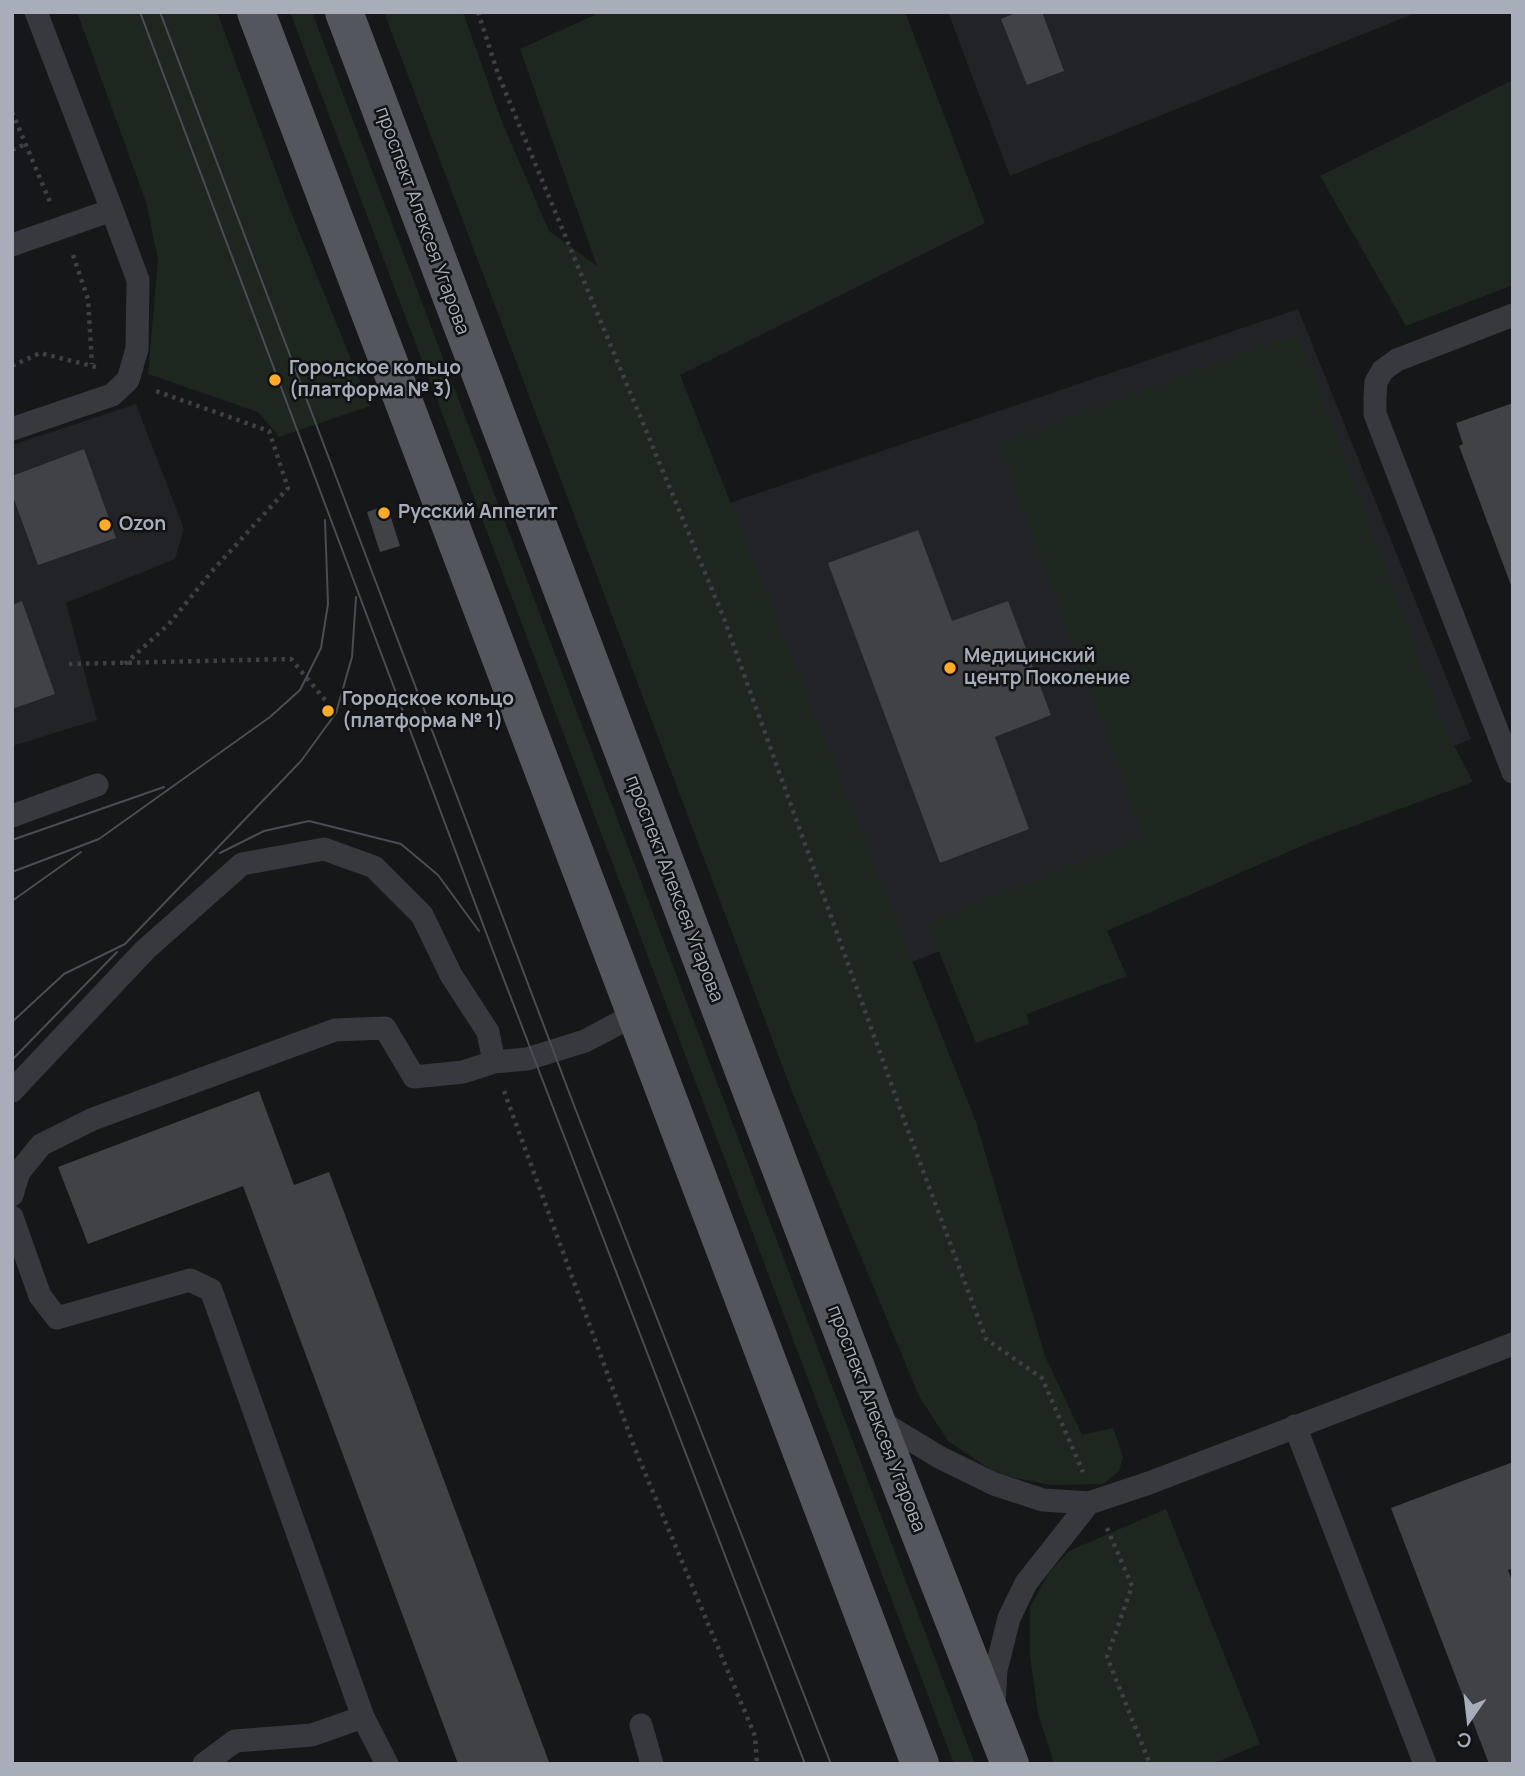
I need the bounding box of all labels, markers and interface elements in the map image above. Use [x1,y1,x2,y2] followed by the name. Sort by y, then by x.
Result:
[370,104,474,338] street label: проспект Алексея Угарова
[289,358,461,402] place label: Городское кольцо (платформа № 3)
[267,372,283,388] marker: Городское кольцо (платформа № 3)
[398,502,558,524] place label: Русский Аппетит
[376,505,392,521] marker: Русский Аппетит
[119,514,166,536] place label: Ozon
[97,517,113,533] marker: Ozon
[964,646,1130,690] place label: Медицинский центр Поколение
[942,660,958,676] marker: Медицинский центр Поколение
[342,689,514,733] place label: Городское кольцо (платформа № 1)
[320,703,336,719] marker: Городское кольцо (платформа № 1)
[620,772,728,1006] street label: проспект Алексея Угарова
[822,1302,930,1536] street label: проспект Алексея Угарова
[1434,1685,1504,1755] north arrow
[1454,1726,1474,1755] text: С

